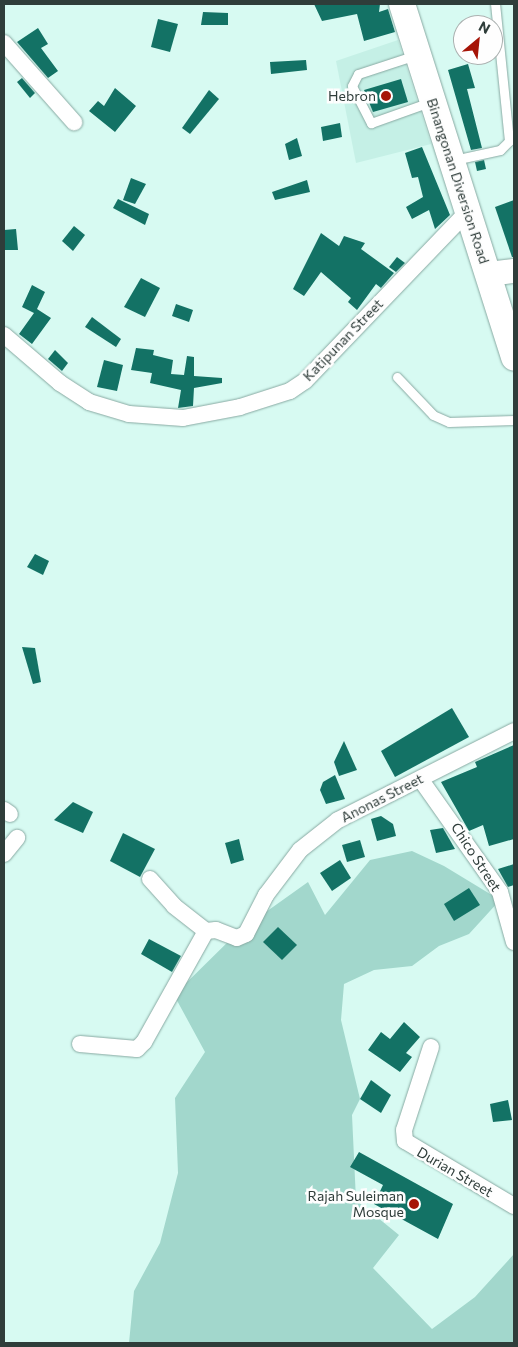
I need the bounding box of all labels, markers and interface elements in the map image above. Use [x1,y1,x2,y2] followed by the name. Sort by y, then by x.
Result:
[453,15,503,65] north arrow
[476,17,493,37] text: N
[328,88,376,104] place label: Hebron
[380,90,392,102] marker: Hebron
[423,96,493,266] street label: Binangonan Diversion Road
[300,295,386,385] street label: Katipunan Street
[338,770,426,826] street label: Anonas Street
[448,819,504,895] street label: Chico Street
[414,1143,496,1201] street label: Durian Street
[308,1188,404,1220] place label: Rajah Suleiman Mosque
[408,1198,420,1210] marker: Rajah Suleiman Mosque

